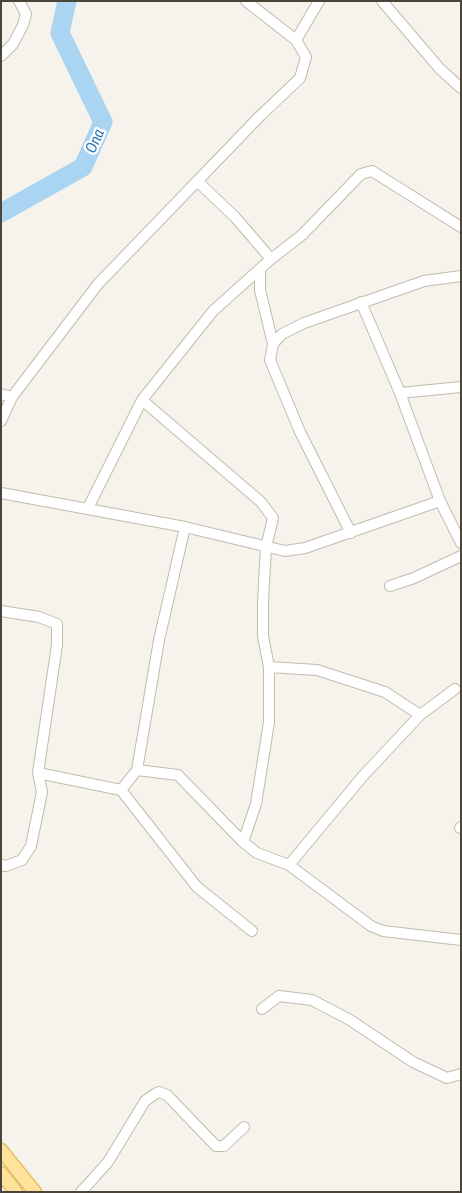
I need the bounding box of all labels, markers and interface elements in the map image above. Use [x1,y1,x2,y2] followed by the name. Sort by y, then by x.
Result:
[81,126,109,156] water label: Ona

